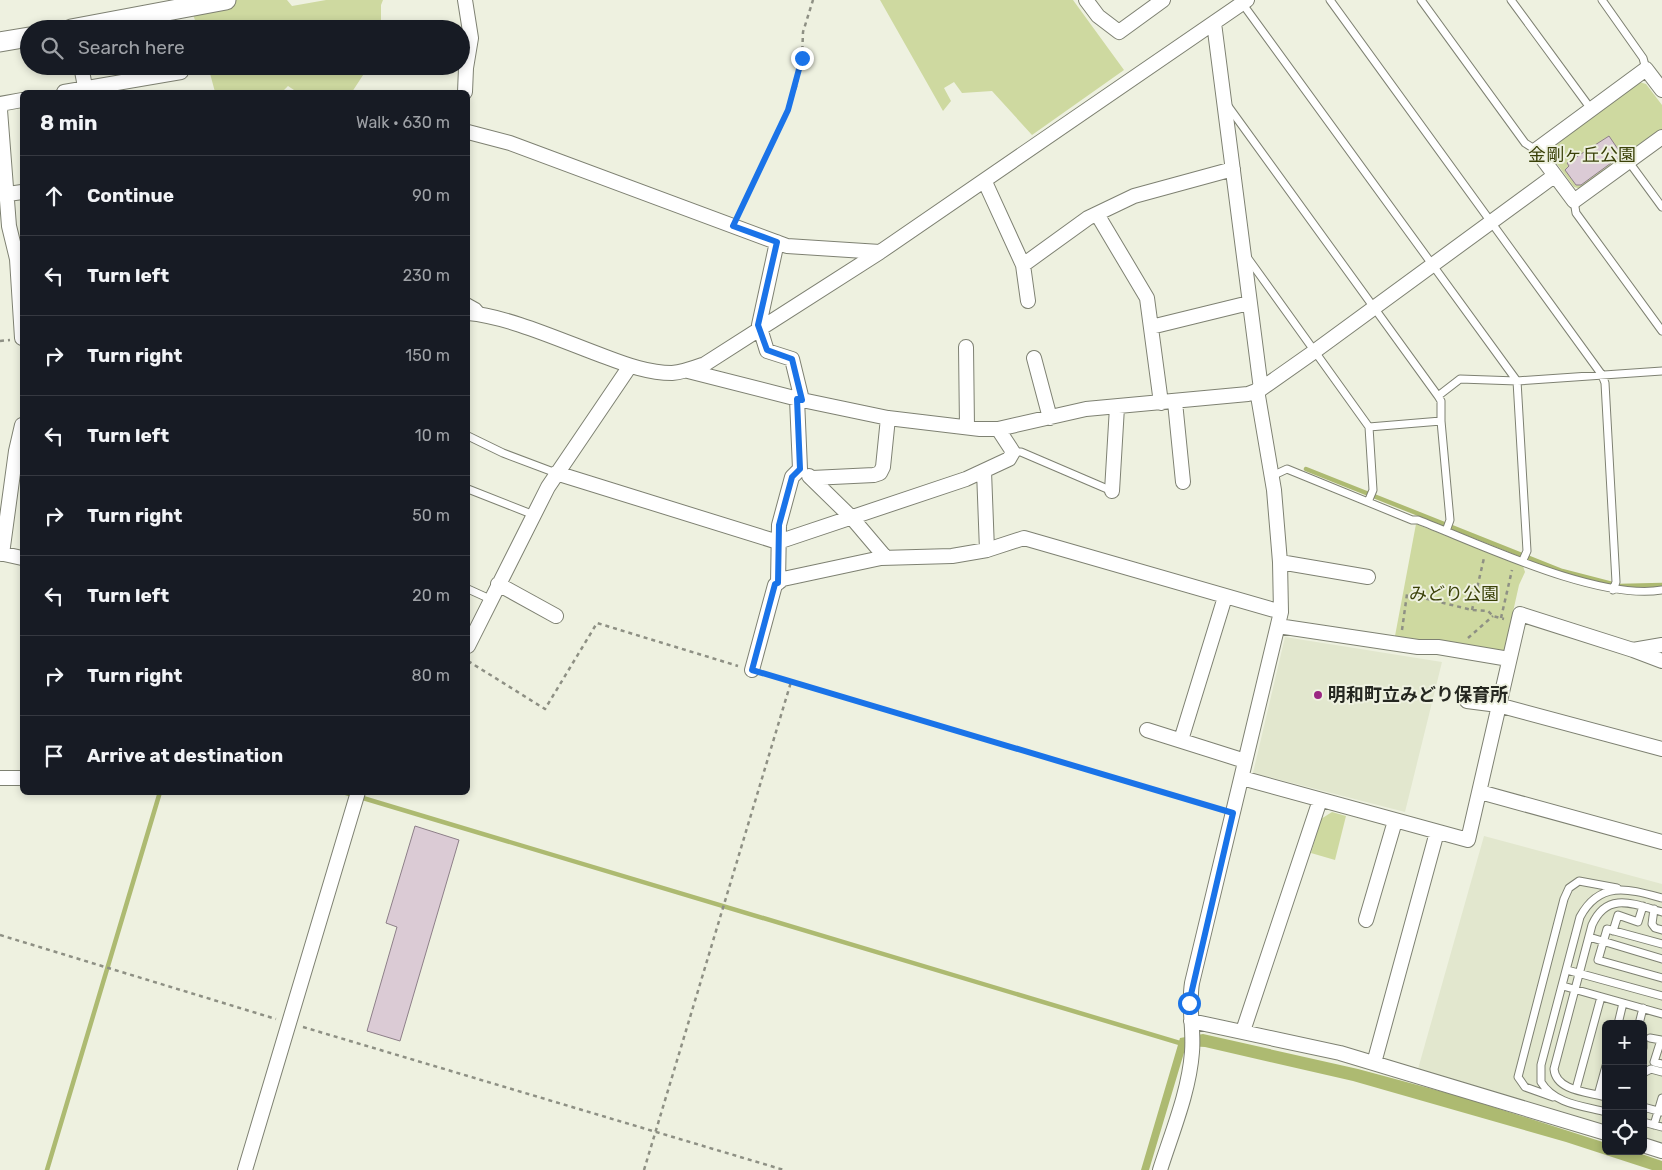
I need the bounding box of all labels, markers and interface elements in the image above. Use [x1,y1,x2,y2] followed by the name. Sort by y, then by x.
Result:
[20,20,470,75] search box
[38,34,66,62] icon: search
[78,36,185,59] text: Search here
[791,47,814,70] route end
[40,110,97,135] text: 8 min
[356,113,450,132] text: Walk · 630 m
[1528,144,1636,166] park label: 金剛ヶ丘公園
[40,182,68,210] icon: ahead
[87,184,174,207] text: Continue
[412,186,450,205] text: 90 m
[40,262,68,290] icon: left
[87,264,169,287] text: Turn left
[403,266,450,285] text: 230 m
[40,342,68,370] icon: right
[87,344,182,367] text: Turn right
[405,346,450,365] text: 150 m
[40,422,68,450] icon: left
[87,424,169,447] text: Turn left
[415,426,450,445] text: 10 m
[40,502,68,530] icon: right
[87,504,182,527] text: Turn right
[412,506,450,525] text: 50 m
[40,582,68,610] icon: left
[1409,583,1499,605] park label: みどり公園
[87,584,169,607] text: Turn left
[412,586,450,605] text: 20 m
[40,662,68,690] icon: right
[87,664,182,687] text: Turn right
[412,666,450,685] text: 80 m
[1328,684,1508,706] place label: 明和町立みどり保育所
[1312,689,1324,701] marker: 明和町立みどり保育所
[40,742,68,770] icon: arrive
[87,744,283,767] text: Arrive at destination
[1178,992,1201,1015] route start
[1602,1020,1647,1155] map controls
[1602,1020,1647,1065] button: +
[1602,1065,1647,1110] button: −
[1602,1110,1647,1155] button: locate

